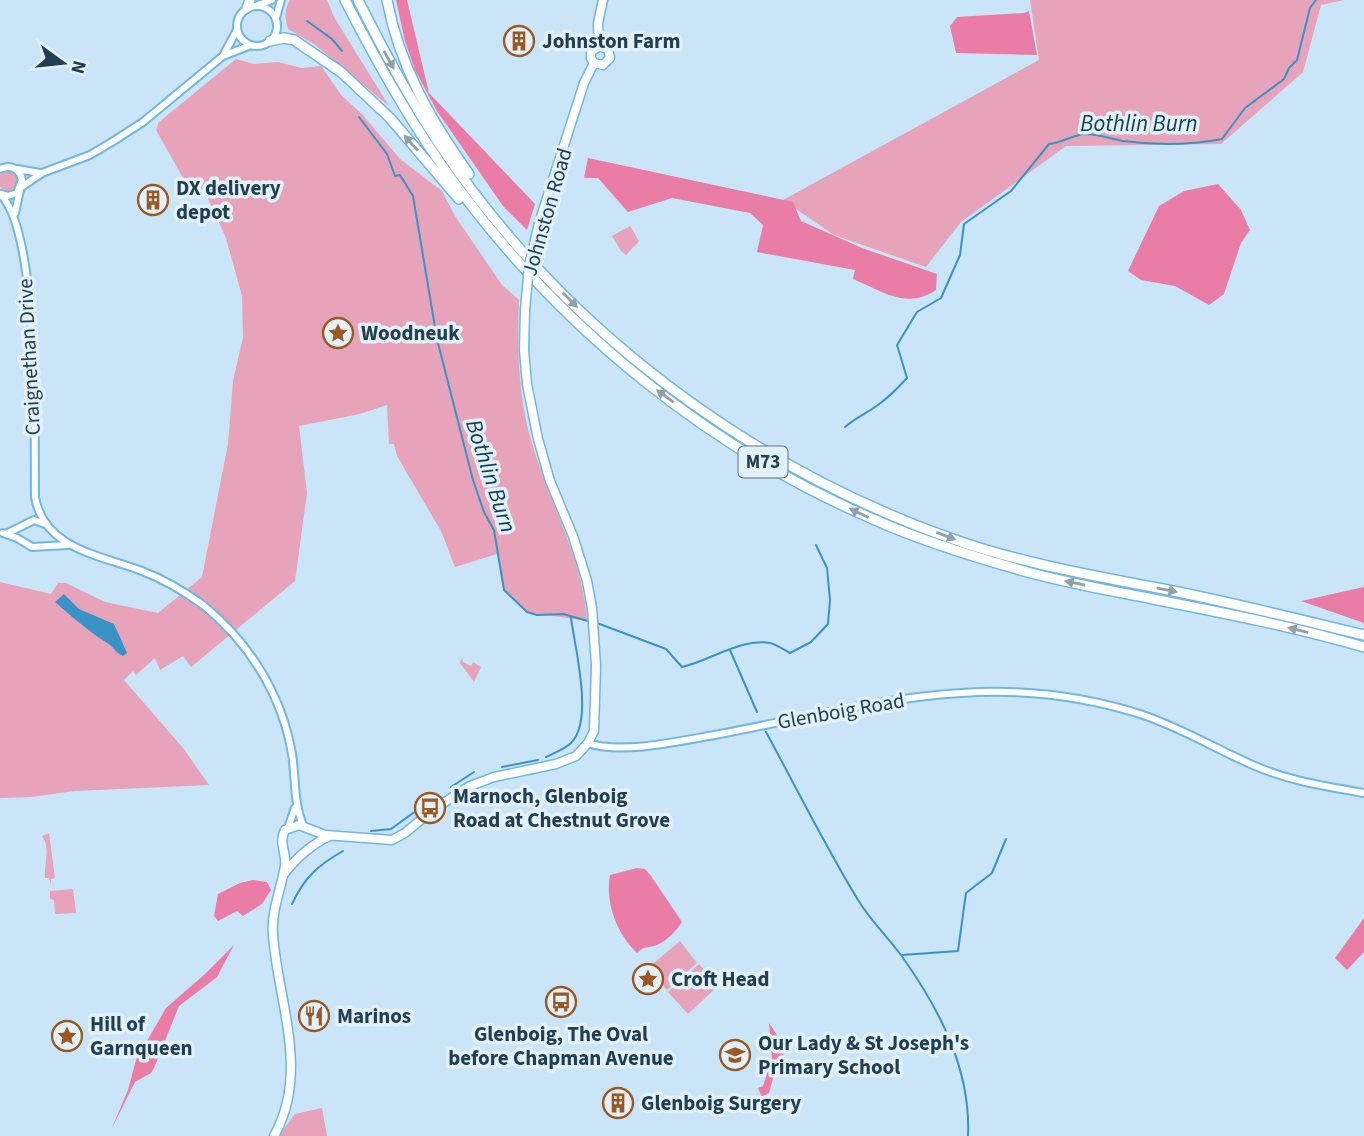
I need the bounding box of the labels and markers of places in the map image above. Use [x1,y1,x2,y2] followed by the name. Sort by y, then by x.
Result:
[502,24,536,58] building icon: Johnston Farm
[542,26,680,56] place label: Johnston Farm
[176,173,281,227] place label: DX delivery depot
[136,183,170,217] building icon: DX delivery depot
[321,316,355,350] place icon: Woodneuk
[361,318,460,348] place label: Woodneuk
[453,781,670,835] place label: Marnoch, Glenboig Road at Chestnut Grove
[413,791,447,825] bus stop icon: Marnoch, Glenboig Road at Chestnut Grove
[631,962,665,996] place icon: Croft Head
[671,964,769,994] place label: Croft Head
[544,985,578,1019] bus stop icon: Glenboig, The Oval before Chapman Avenue
[297,999,331,1033] restaurant icon: Marinos
[337,1001,411,1031] place label: Marinos
[90,1009,193,1063] place label: Hill of Garnqueen
[50,1019,84,1053] place icon: Hill of Garnqueen
[448,1019,674,1073] place label: Glenboig, The Oval before Chapman Avenue
[758,1028,969,1082] place label: Our Lady & St Joseph's Primary School
[718,1038,752,1072] school or university icon: Our Lady & St Joseph's Primary School
[601,1086,635,1120] building icon: Glenboig Surgery
[641,1088,801,1118] place label: Glenboig Surgery

